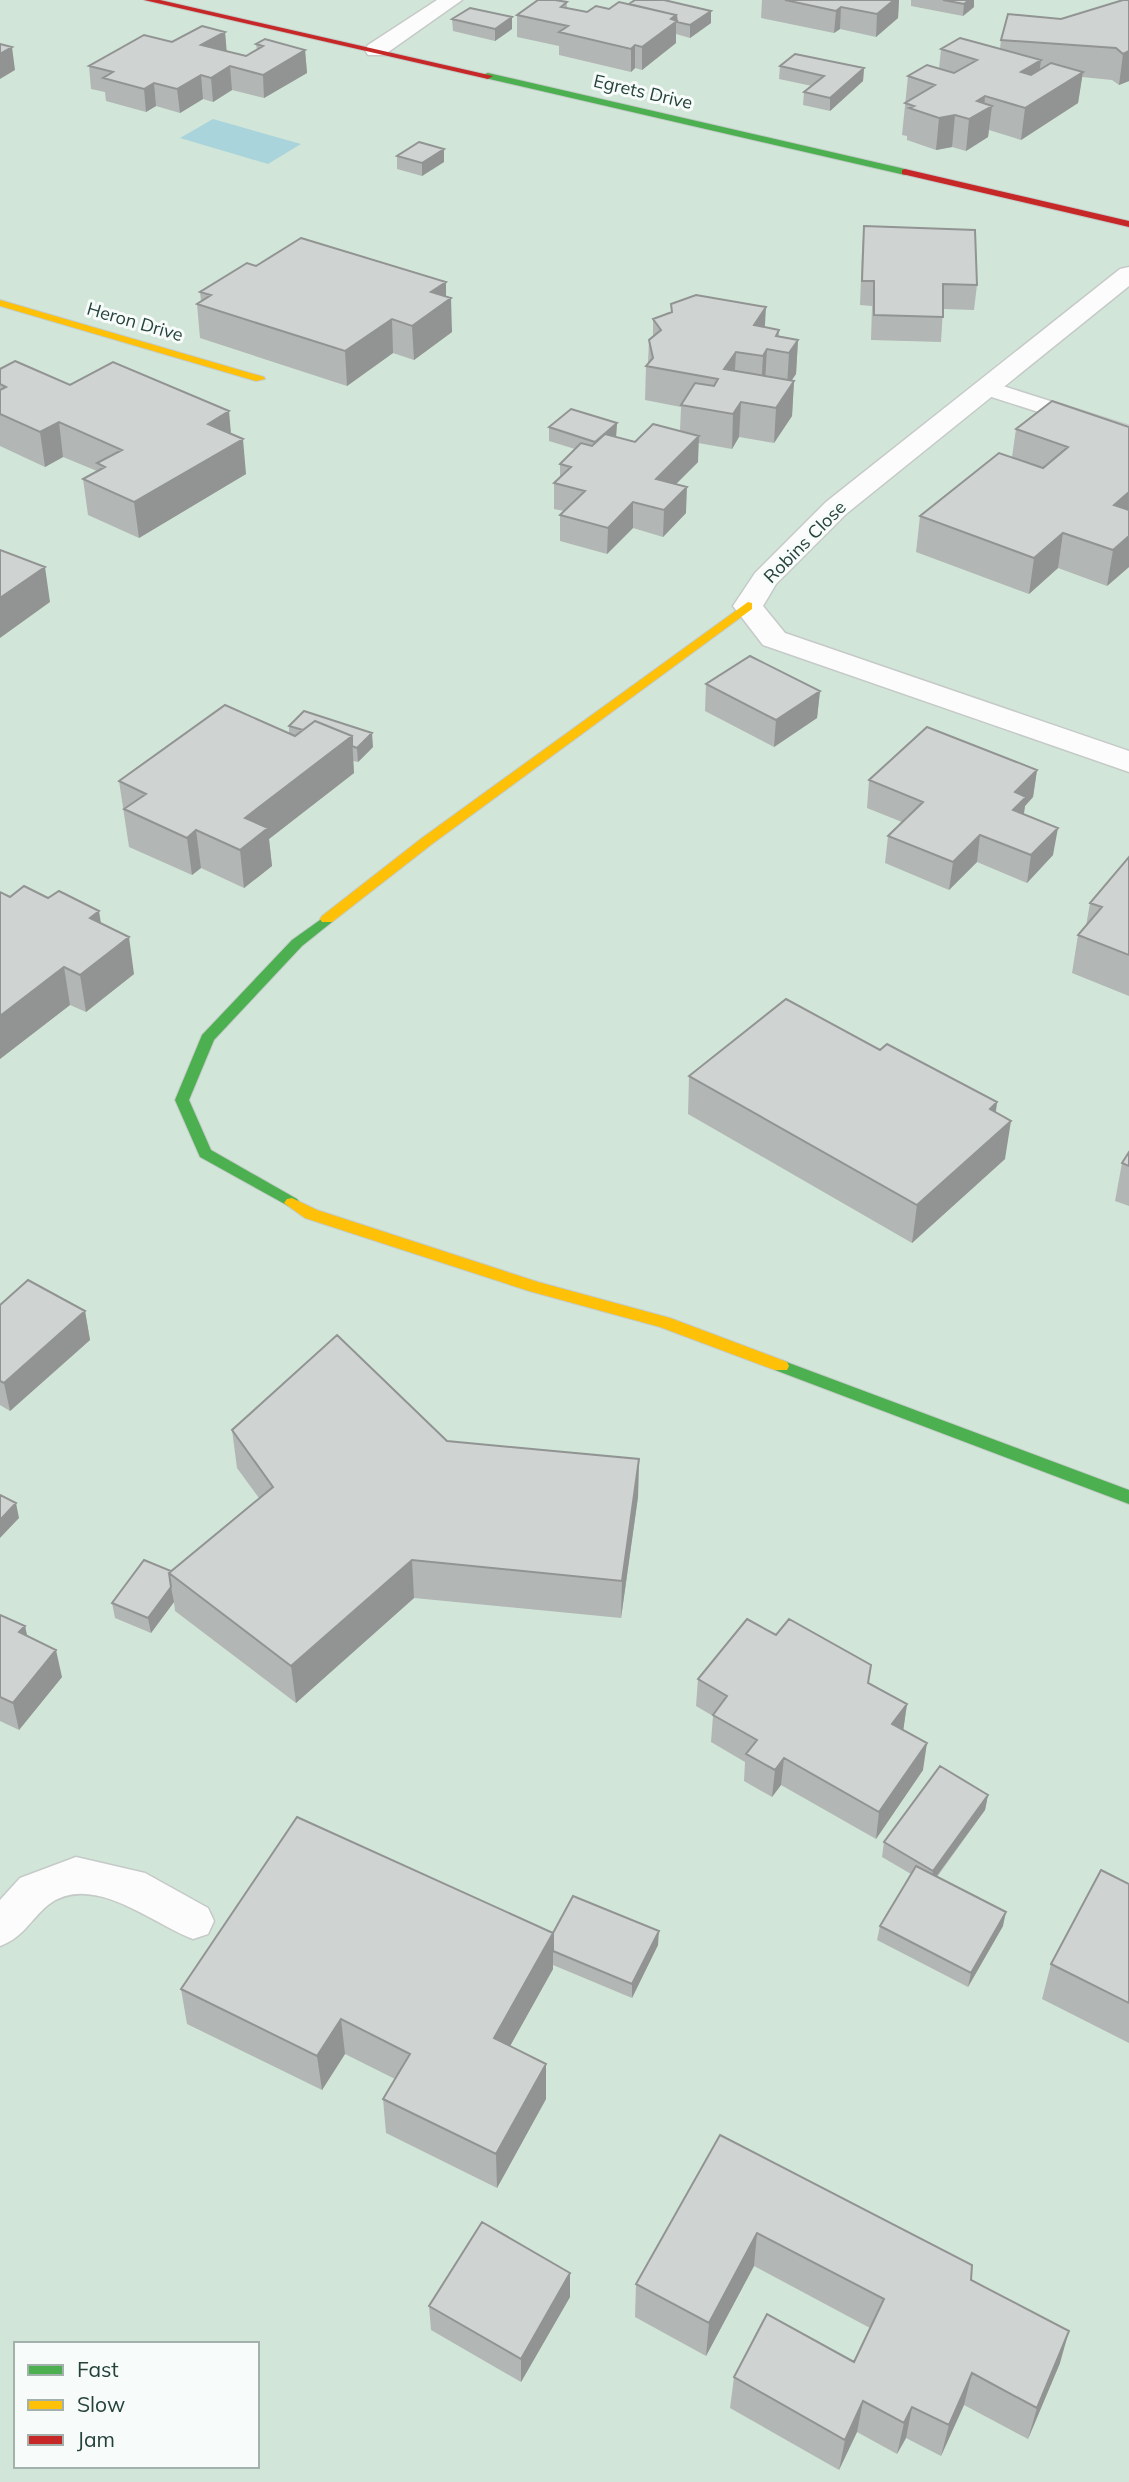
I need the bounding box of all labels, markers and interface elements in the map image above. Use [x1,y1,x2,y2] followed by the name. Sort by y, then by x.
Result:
[591,69,695,114] street label: Egrets Drive
[84,297,186,346] street label: Heron Drive
[759,496,851,588] street label: Robins Close
[14,2342,259,2468] legend
[77,2356,119,2382] text: Fast
[77,2391,125,2417] text: Slow
[77,2426,115,2452] text: Jam

